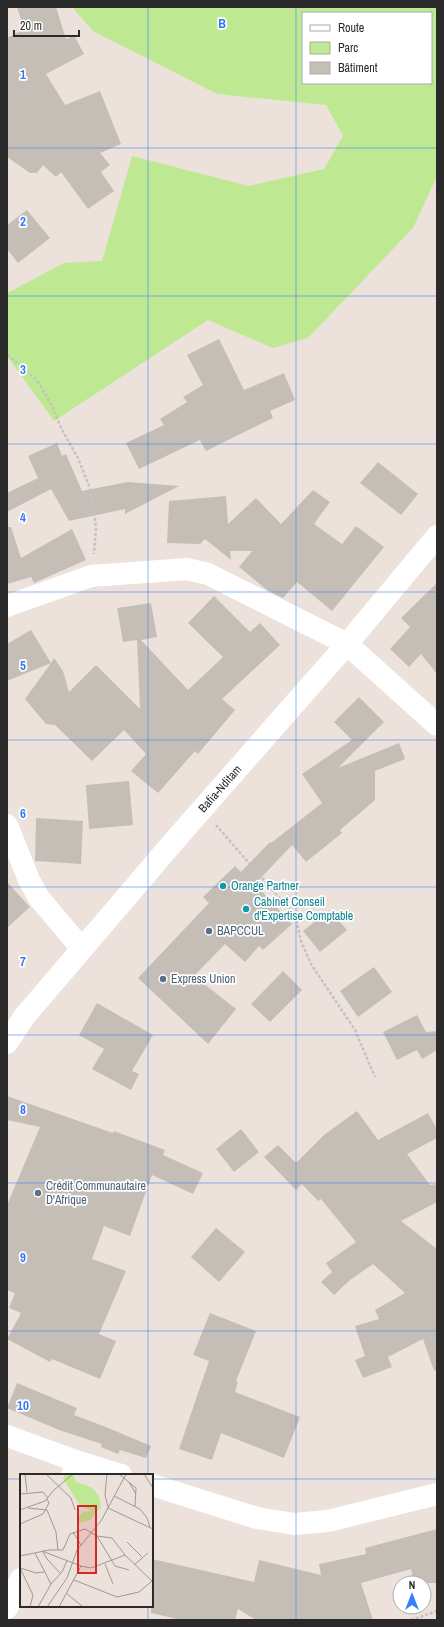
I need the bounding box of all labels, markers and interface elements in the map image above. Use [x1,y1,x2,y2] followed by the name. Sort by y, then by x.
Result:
[14,12,79,38] scale bar
[302,12,432,84] legend
[218,15,226,32] text: B
[20,18,42,34] text: 20 m
[338,20,364,36] text: Route
[338,40,358,56] text: Parc
[338,60,378,76] text: Bâtiment
[20,66,26,83] text: 1
[20,213,26,230] text: 2
[20,361,26,378] text: 3
[20,509,26,526] text: 4
[20,657,26,674] text: 5
[195,762,245,816] street label: Bafia-Nditam
[20,805,26,822] text: 6
[231,878,300,894] place label: Orange Partner
[218,881,228,891] marker: Orange Partner
[254,894,353,924] place label: Cabinet Conseil d'Expertise Comptable
[241,904,251,914] marker: Cabinet Conseil d'Expertise Comptable
[217,923,264,939] place label: BAPCCUL
[204,926,214,936] marker: BAPCCUL
[20,953,26,970] text: 7
[171,971,236,987] place label: Express Union
[158,974,168,984] marker: Express Union
[20,1101,26,1118] text: 8
[46,1178,146,1208] place label: Crédit Communautaire D'Afrique
[33,1188,43,1198] marker: Crédit Communautaire D'Afrique
[20,1249,26,1266] text: 9
[17,1397,29,1414] text: 10
[20,1474,153,1607] inset map
[392,1575,432,1615] north arrow
[409,1578,415,1592] text: N

